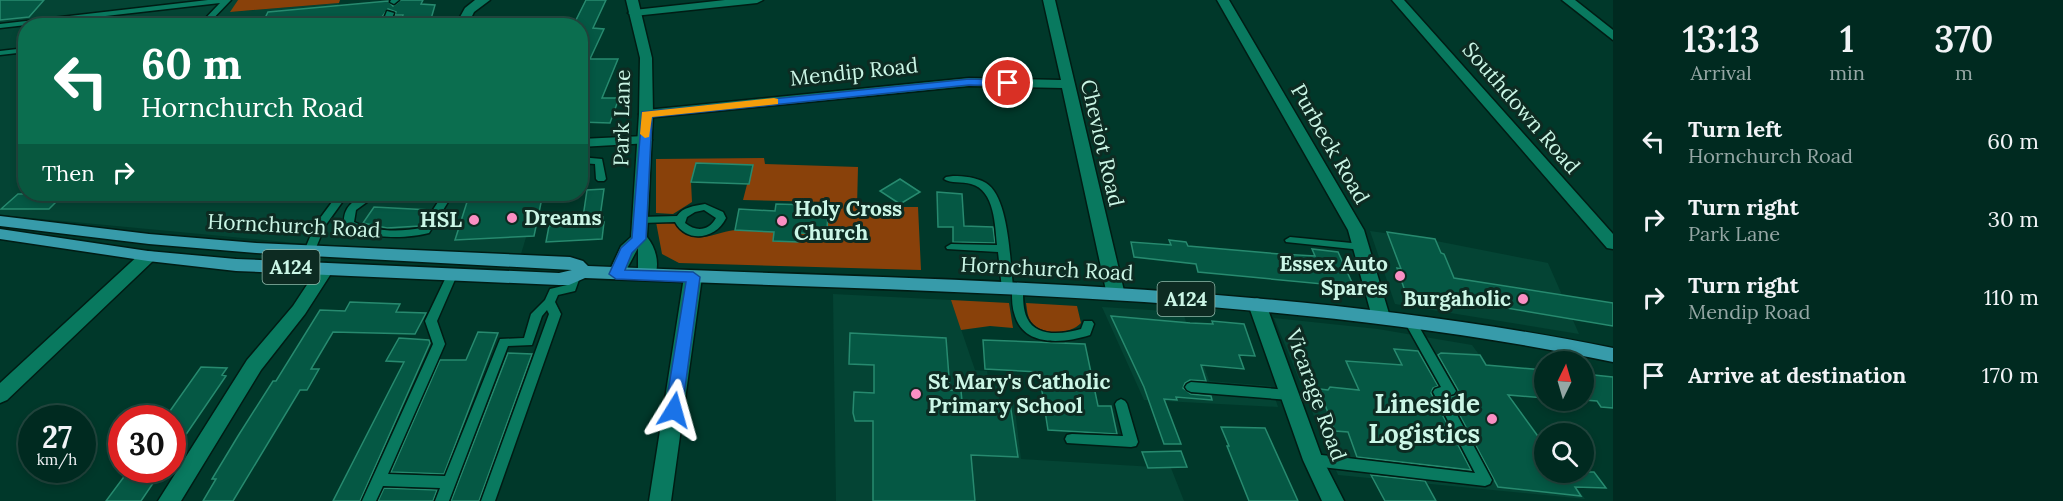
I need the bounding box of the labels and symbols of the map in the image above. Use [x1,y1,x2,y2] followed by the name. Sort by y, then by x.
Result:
[1457,36,1586,179] street label: Southdown Road
[789,51,919,92] street label: Mendip Road
[982,57,1033,108] pin
[607,69,636,167] street label: Park Lane
[1075,77,1130,209] street label: Cheviot Road
[1285,79,1376,209] street label: Purbeck Road
[794,195,902,246] place label: Holy Cross Church
[524,204,602,231] place label: Dreams
[420,206,462,233] place label: HSL
[207,207,381,244] street label: Hornchurch Road
[505,211,519,225] marker: Dreams
[467,213,481,227] marker: HSL
[775,214,789,228] marker: Holy Cross Church
[262,250,320,284] road number: A124
[960,250,1134,287] street label: Hornchurch Road
[1279,250,1388,301] place label: Essex Auto Spares
[1393,269,1407,283] marker: Essex Auto Spares
[1158,282,1214,316] road number: A124
[1403,285,1511,312] place label: Burgaholic
[1516,292,1530,306] marker: Burgaholic
[1280,324,1353,464] street label: Vicarage Road
[1534,351,1594,411] north arrow
[928,368,1110,419] place label: St Mary's Catholic Primary School
[642,378,706,442] position arrow
[909,387,923,401] marker: St Mary's Catholic Primary School
[1368,387,1480,450] place label: Lineside Logistics
[108,405,186,483] speed limit sign: 30
[1485,412,1499,426] marker: Lineside Logistics

